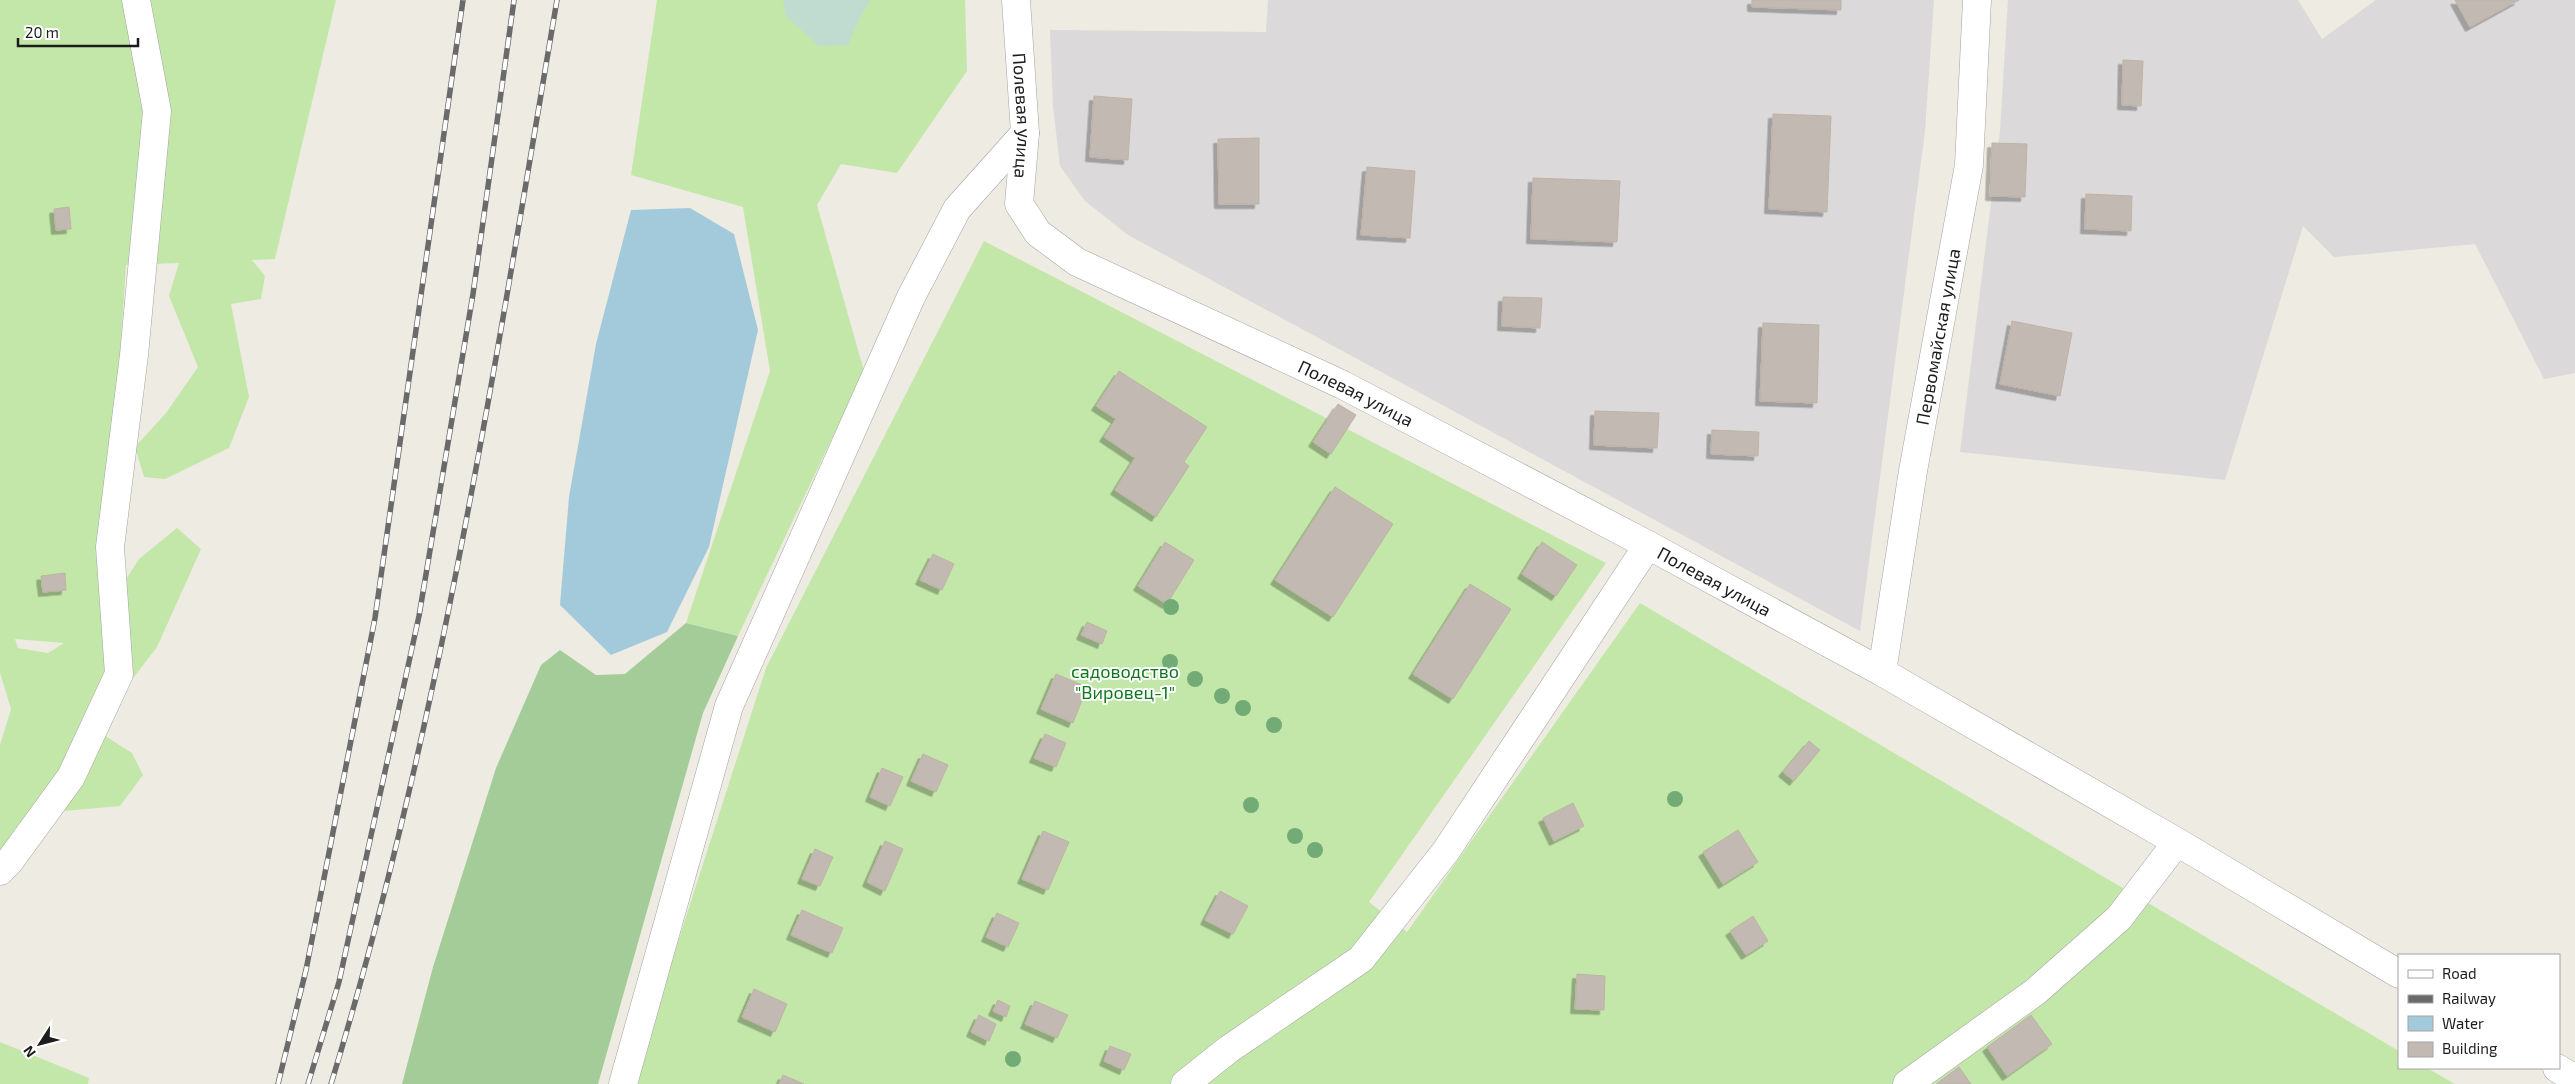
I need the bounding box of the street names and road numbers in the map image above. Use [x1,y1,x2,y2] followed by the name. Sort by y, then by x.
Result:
[1009,52,1036,179] street label: Полевая улица
[1911,247,1965,427] street label: Первомайская улица
[1295,355,1417,431] street label: Полевая улица
[1654,541,1775,621] street label: Полевая улица

